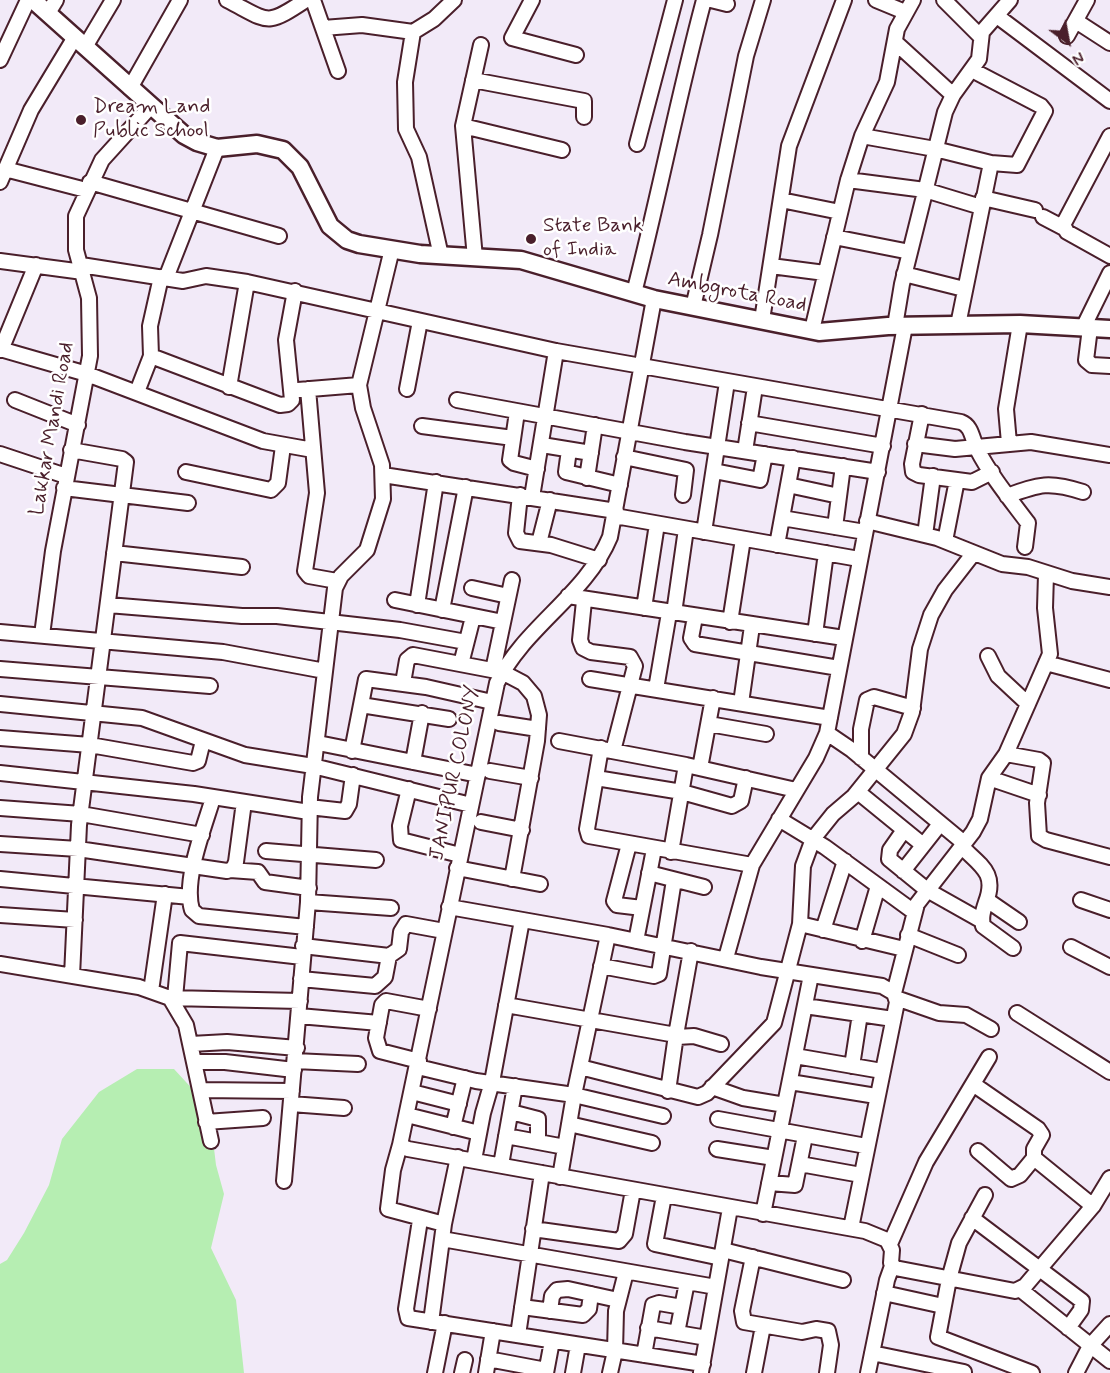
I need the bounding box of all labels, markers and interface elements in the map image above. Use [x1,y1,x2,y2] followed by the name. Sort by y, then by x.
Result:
[1038,12,1098,72] north arrow
[1068,46,1088,69] text: N
[93,95,210,145] place label: Dream Land Public School
[74,113,88,127] marker: Dream Land Public School
[543,214,643,264] place label: State Bank of India
[524,232,538,246] marker: State Bank of India
[665,267,809,319] street label: Ambgrota Road
[25,340,81,518] street label: Lakkar Mandi Road
[425,683,487,863] street label: JANIPUR COLONY

